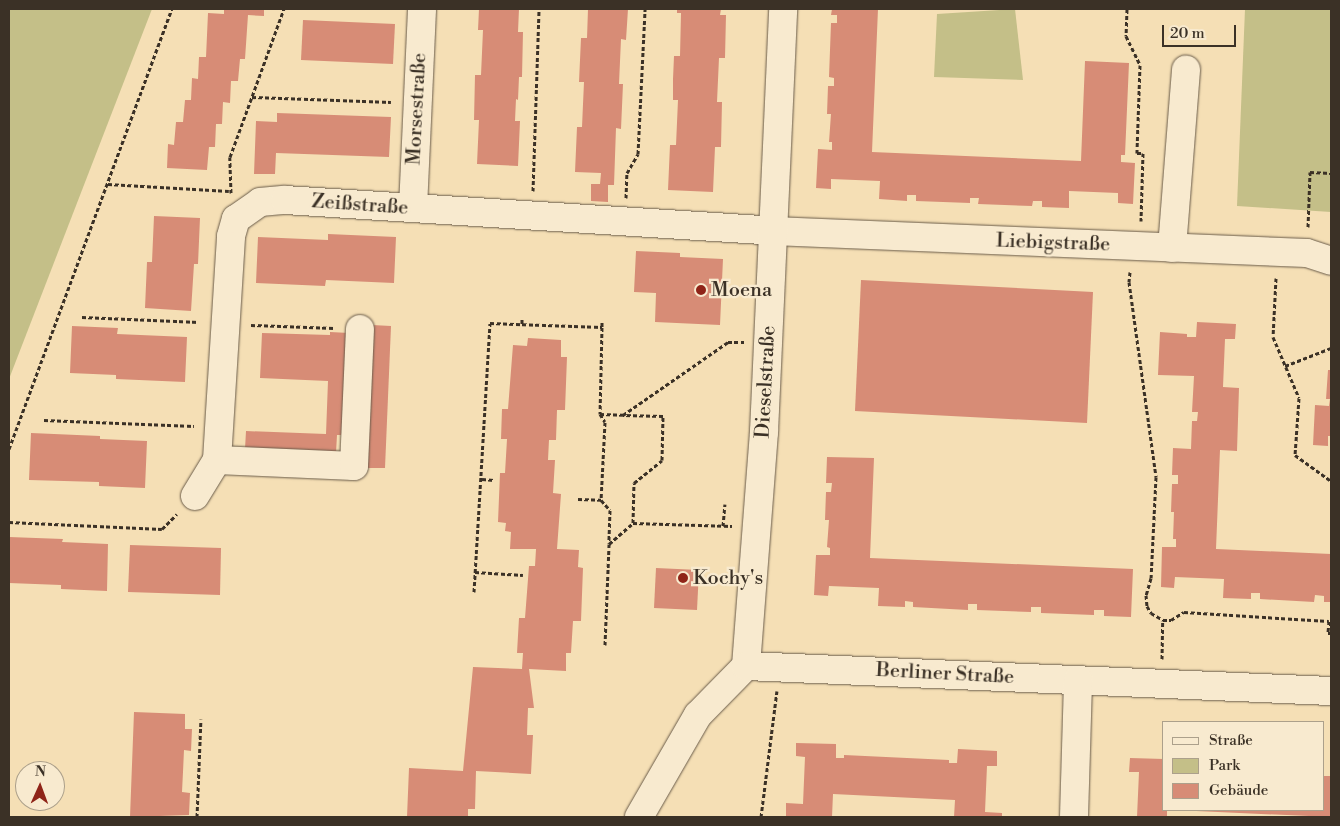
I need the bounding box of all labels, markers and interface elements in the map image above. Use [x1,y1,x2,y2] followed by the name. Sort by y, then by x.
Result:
[1165,15,1239,47] scale bar
[1170,24,1205,43] text: 20 m
[402,52,432,166] street label: Morsestraße
[311,190,409,220] street label: Zeißstraße
[995,229,1111,257] street label: Liebigstraße
[711,278,772,302] place label: Moena
[695,284,707,296] marker: Moena
[751,325,781,439] street label: Dieselstraße
[693,566,763,590] place label: Kochy's
[677,572,689,584] marker: Kochy's
[875,658,1015,690] street label: Berliner Straße
[1162,721,1325,811] legend
[1209,731,1253,750] text: Straße
[1209,756,1240,775] text: Park
[15,761,65,811] north arrow
[35,763,46,781] text: N
[1209,781,1268,800] text: Gebäude

